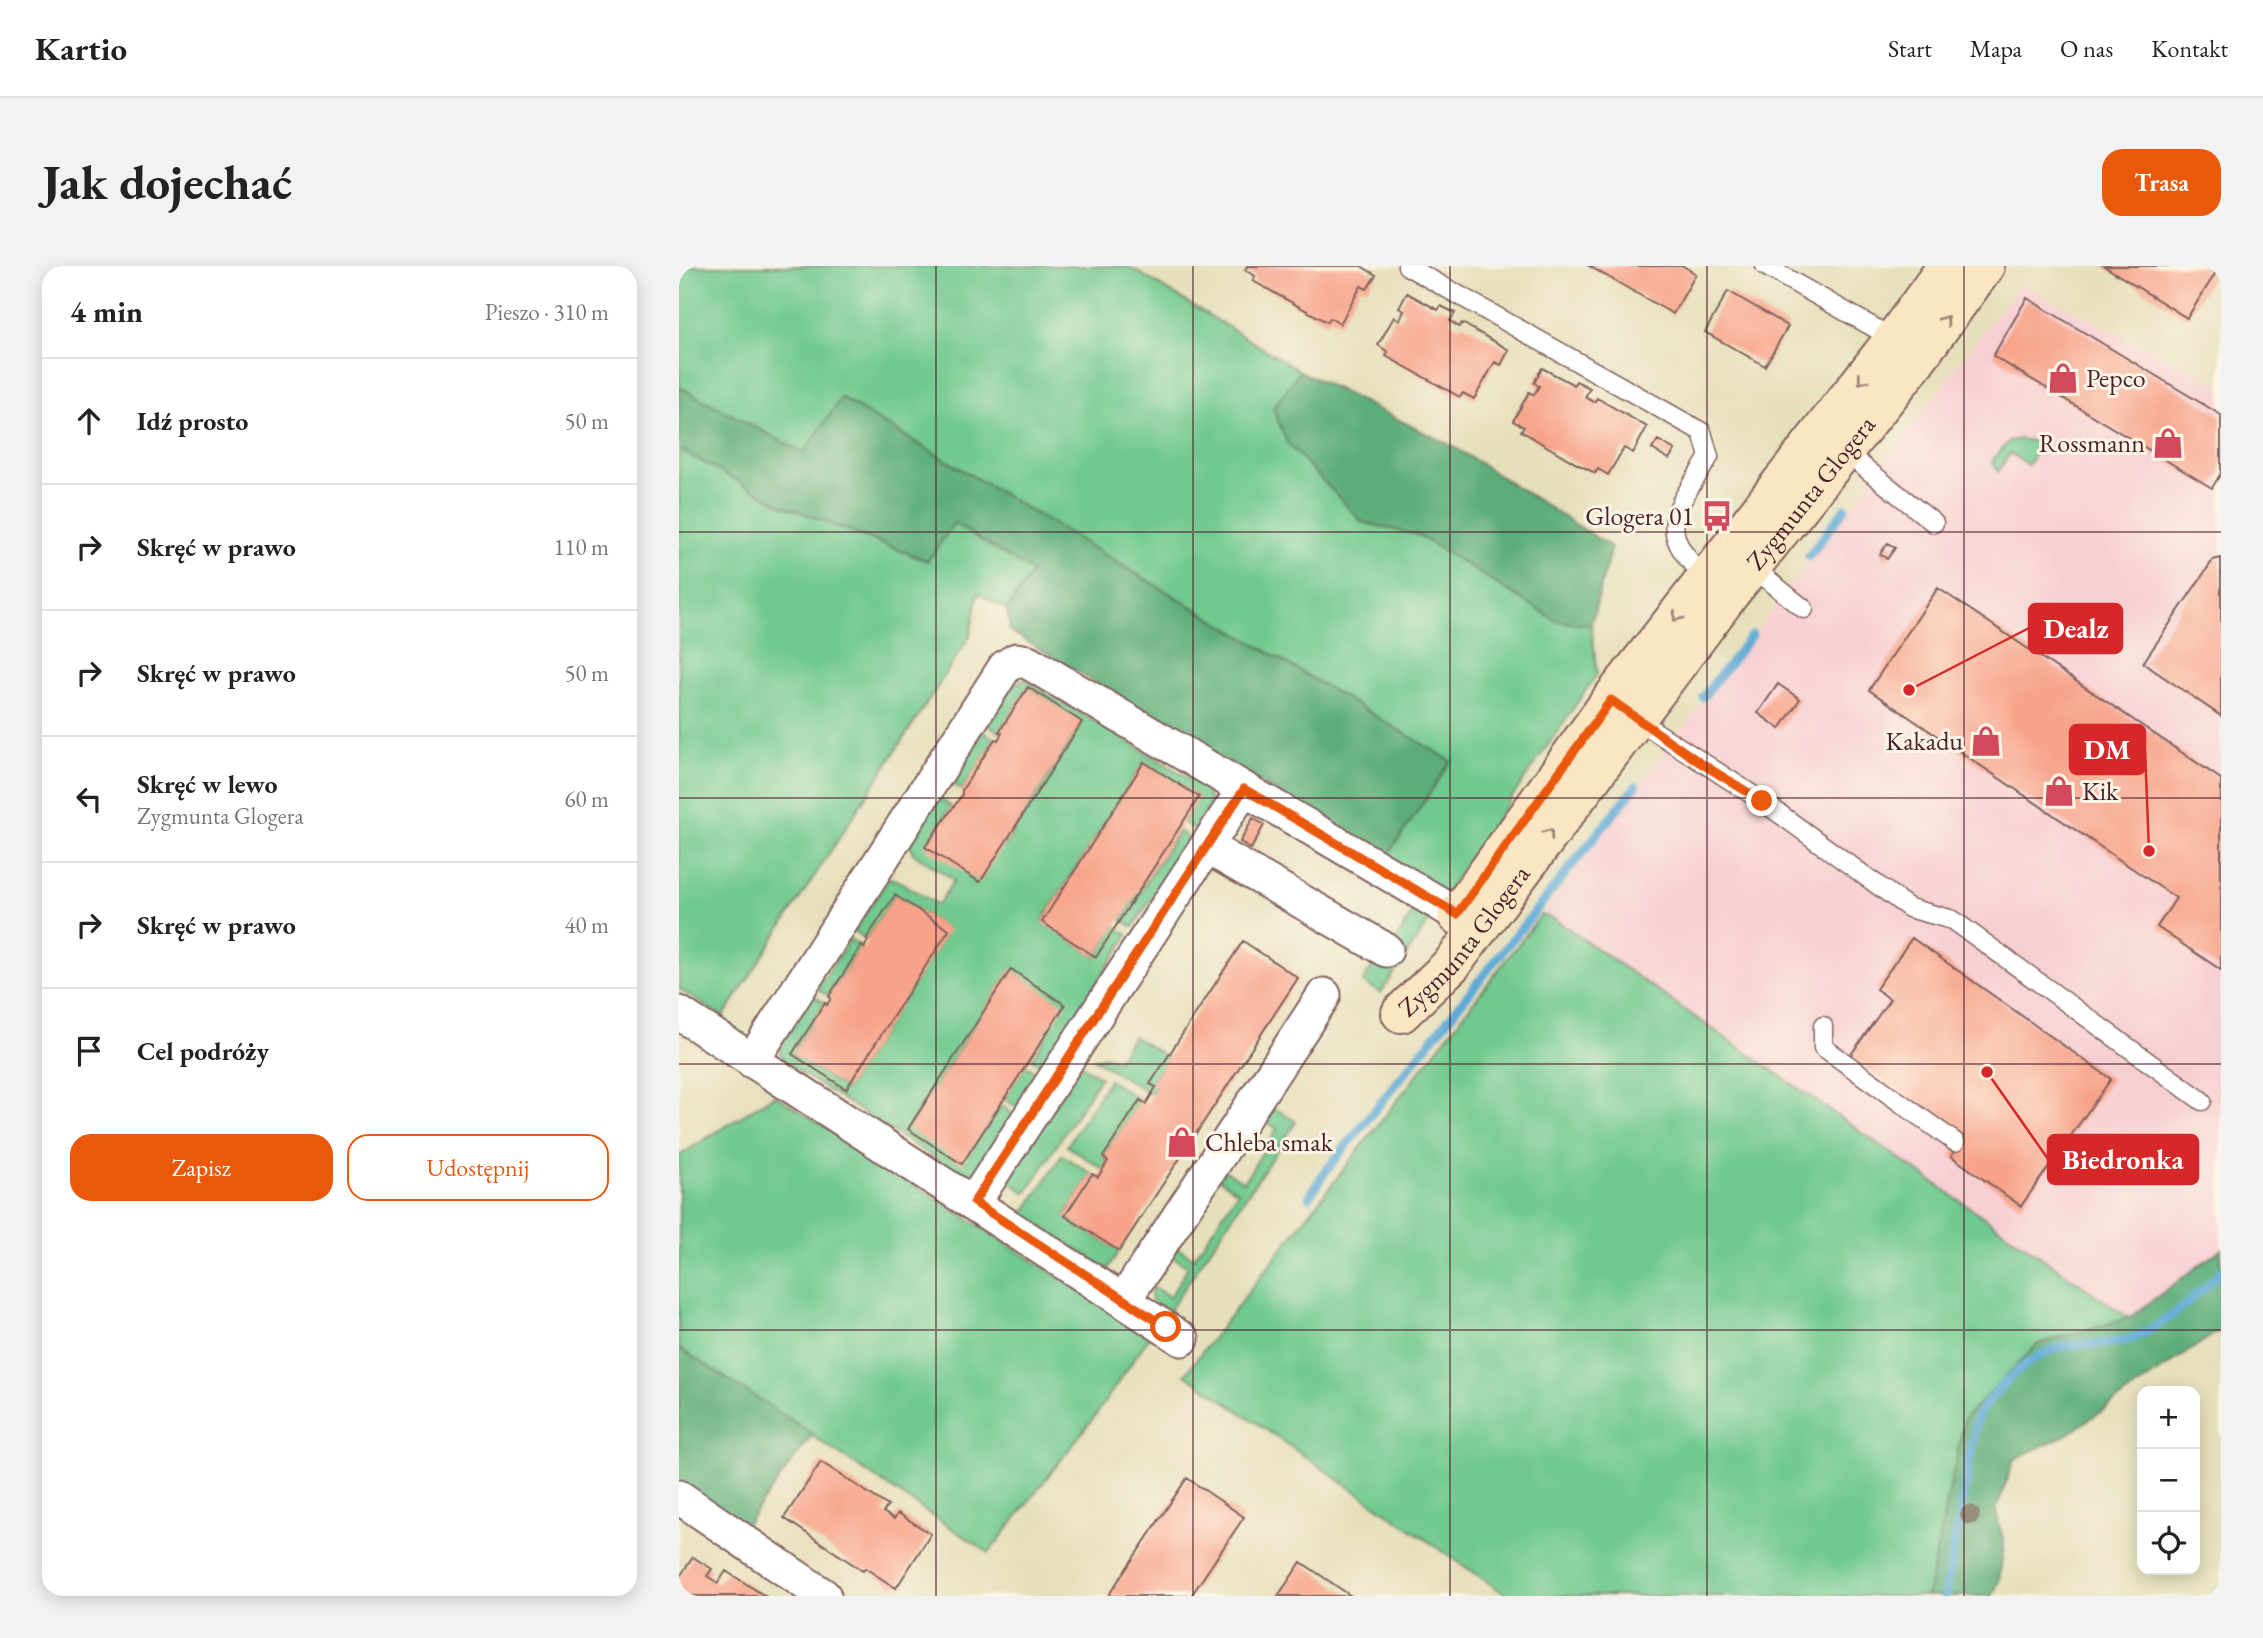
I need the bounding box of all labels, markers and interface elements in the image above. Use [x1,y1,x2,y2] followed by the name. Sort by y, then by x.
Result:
[35,27,127,70] text: Kartio
[1888,33,1932,64] text: Start
[1970,33,2022,64] text: Mapa
[2060,33,2113,64] text: O nas
[2151,33,2228,64] text: Kontakt
[2102,149,2221,216] button: Trasa
[42,150,292,214] text: Jak dojechać
[70,292,143,331] text: 4 min
[485,297,609,327] text: Pieszo · 310 m
[1937,315,1950,328] one-way arrow
[2046,361,2080,395] shop icon: Pepco
[2086,361,2146,395] place label: Pepco
[1858,372,1871,384] one-way arrow
[70,402,108,440] icon: ahead
[137,404,248,438] text: Idź prosto
[564,406,609,436] text: 50 m
[1739,408,1883,577] street label: Zygmunta Glogera
[2039,426,2145,460] place label: Rossmann
[2151,426,2185,460] shop icon: Rossmann
[1585,499,1694,533] place label: Glogera 01
[1700,499,1734,533] bus stop icon: Glogera 01
[70,528,108,566] icon: right
[137,530,296,564] text: Skręć w prawo
[553,532,609,562] text: 110 m
[2029,604,2122,653] callout: Dealz
[1672,609,1685,621] one-way arrow
[2043,610,2109,646] text: Dealz
[70,654,108,692] icon: right
[137,656,296,690] text: Skręć w prawo
[564,658,609,688] text: 50 m
[1885,724,1963,758] place label: Kakadu
[1969,724,2003,758] shop icon: Kakadu
[2070,725,2145,774] callout: DM
[2083,731,2131,767] text: DM
[137,767,278,801] text: Skręć w lewo
[2042,774,2076,808] shop icon: Kik
[2082,774,2119,808] place label: Kik
[70,780,108,818] icon: left
[564,784,609,814] text: 60 m
[1746,785,1777,816] route end
[137,801,304,831] text: Zygmunta Glogera
[1541,829,1553,841] one-way arrow
[1391,858,1538,1024] street label: Zygmunta Glogera
[70,906,108,944] icon: right
[137,908,296,942] text: Skręć w prawo
[564,910,609,940] text: 40 m
[70,1032,108,1070] icon: arrive
[137,1034,269,1068] text: Cel podróży
[1165,1125,1199,1159] shop icon: Chleba smak
[1205,1125,1334,1159] place label: Chleba smak
[70,1134,333,1201] button: Zapisz
[347,1134,609,1201] button: Udostępnij
[2048,1135,2198,1184] callout: Biedronka
[2062,1141,2185,1177] text: Biedronka
[1150,1311,1181,1342] route start
[2137,1386,2200,1575] map controls
[2137,1386,2200,1449] button: +
[2137,1449,2200,1512] button: −
[2137,1512,2200,1575] button: locate

